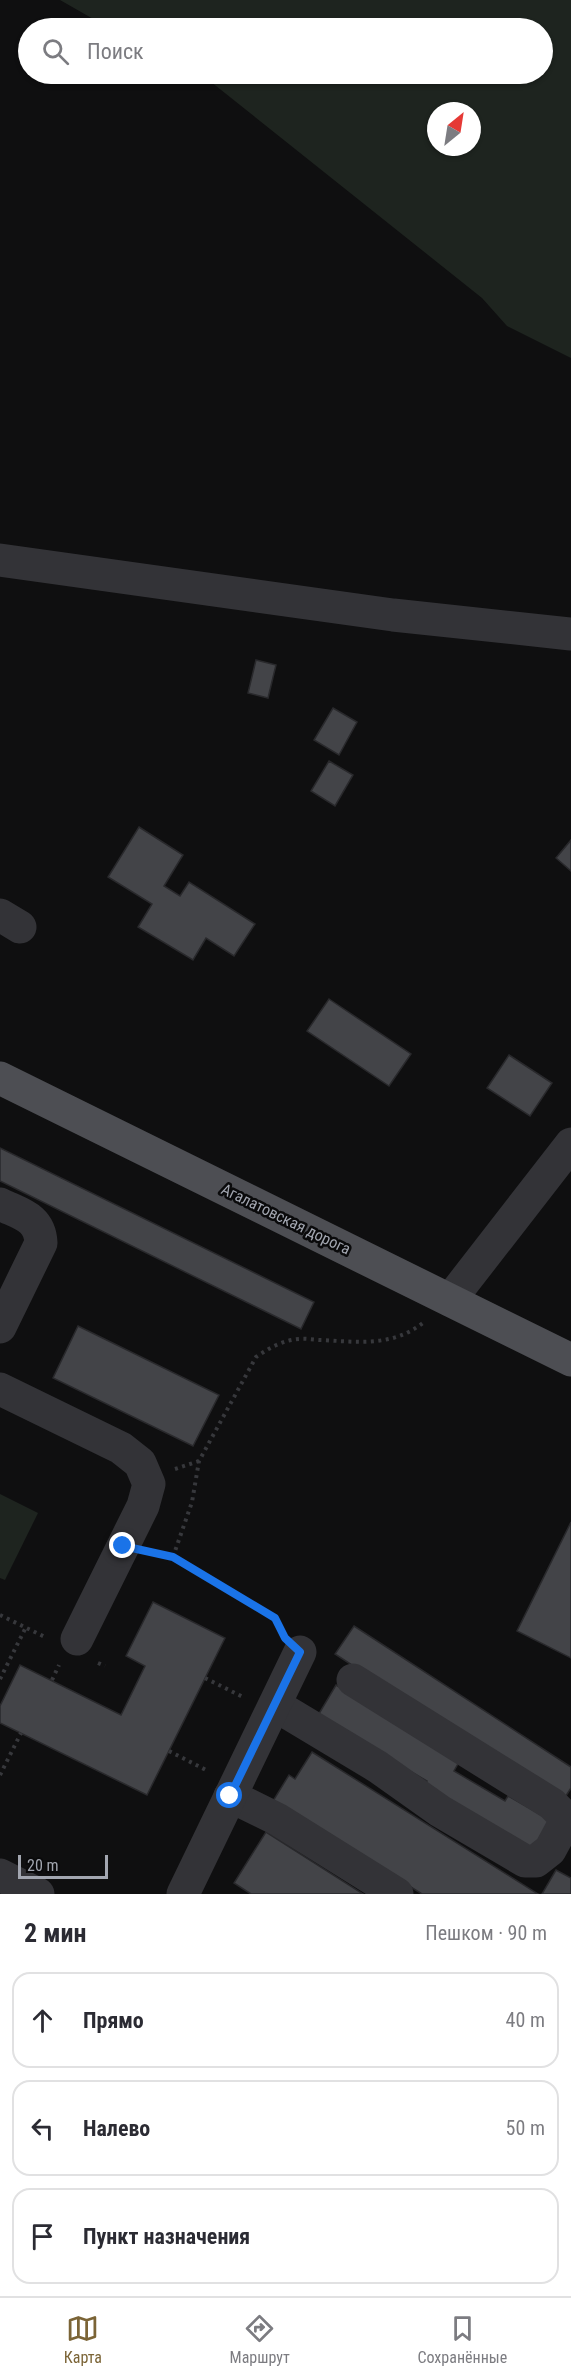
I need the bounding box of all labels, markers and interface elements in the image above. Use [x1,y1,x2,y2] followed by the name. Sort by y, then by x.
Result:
[18,18,553,84] search box
[39,35,72,68] icon: search
[87,39,144,64] text: Поиск
[427,102,481,156] north arrow
[218,1179,354,1259] street label: Агалатовская дорога
[109,1532,135,1558] route end
[216,1782,242,1808] route start
[18,1852,108,1880] scale bar
[27,1856,59,1875] text: 20 m
[24,1918,86,1948] text: 2 мин
[425,1921,547,1945] text: Пешком · 90 m
[26,2004,59,2037] icon: ahead
[83,2008,144,2033] text: Прямо
[506,2008,545,2032] text: 40 m
[26,2112,59,2145] icon: left
[83,2116,150,2141] text: Налево
[506,2116,545,2140] text: 50 m
[26,2220,59,2253] icon: arrive
[83,2224,250,2249] text: Пункт назначения
[64,2312,102,2367] tab: Карта
[230,2312,290,2367] tab: Маршрут
[417,2312,507,2367] tab: Сохранённые

